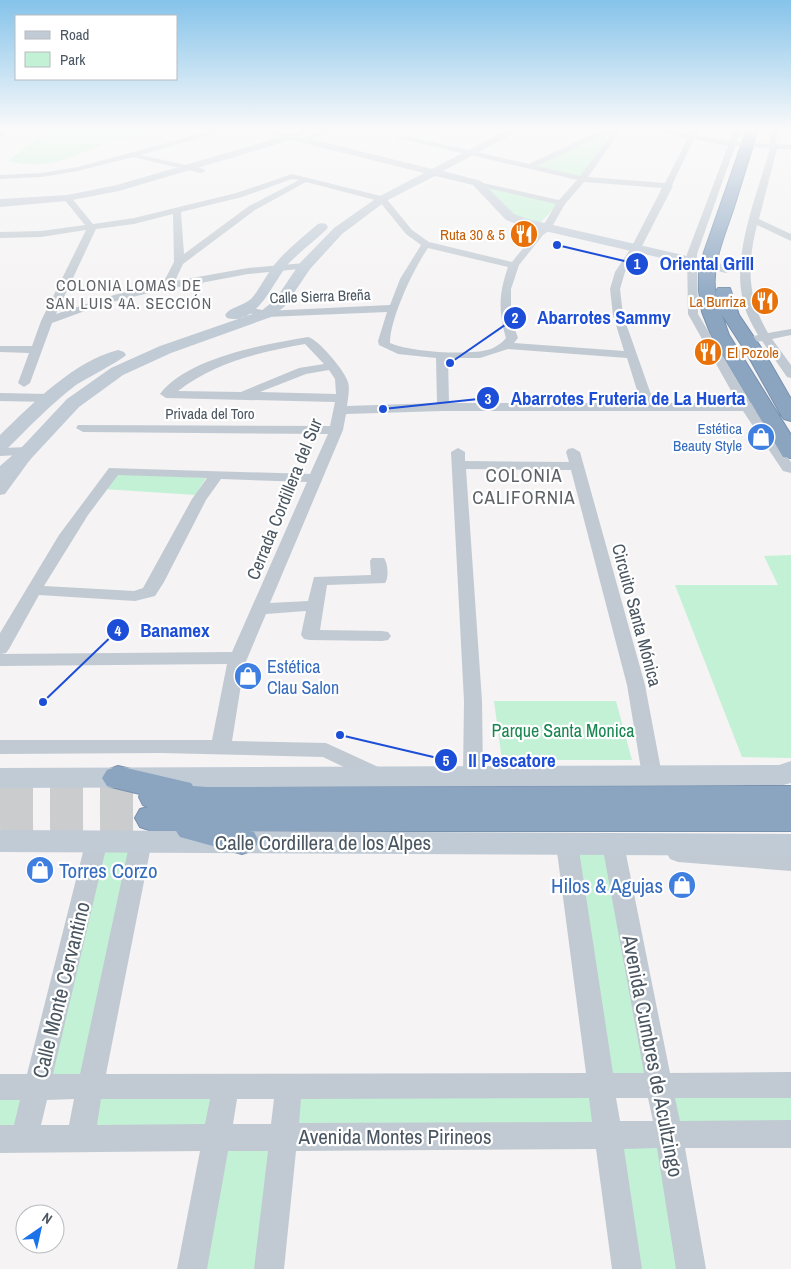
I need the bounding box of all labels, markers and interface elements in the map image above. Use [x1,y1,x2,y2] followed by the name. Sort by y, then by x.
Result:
[15,15,178,80] legend
[60,24,89,45] text: Road
[60,49,86,70] text: Park
[509,219,539,249] restaurant icon: Ruta 30 & 5
[440,224,505,245] place label: Ruta 30 & 5
[625,247,764,281] callout: Oriental Grill
[660,250,754,276] text: Oriental Grill
[634,253,641,274] text: 1
[46,274,212,314] district label: COLONIA LOMAS DE SAN LUIS 4A. SECCIÓN
[269,284,371,308] street label: Calle Sierra Breña
[750,286,780,316] restaurant icon: La Burriza
[689,291,746,312] place label: La Burriza
[503,301,681,335] callout: Abarrotes Sammy
[537,304,671,330] text: Abarrotes Sammy
[512,307,519,328] text: 2
[693,337,723,367] restaurant icon: El Pozole
[727,342,779,363] place label: El Pozole
[476,381,756,415] callout: Abarrotes Fruteria de La Huerta
[511,385,746,411] text: Abarrotes Fruteria de La Huerta
[485,388,492,409] text: 3
[165,403,255,424] street label: Privada del Toro
[240,414,328,584] street label: Cerrada Cordillera del Sur
[673,418,742,456] place label: Estética Beauty Style
[746,422,776,452] shop icon: Estética Beauty Style
[472,462,576,510] district label: COLONIA CALIFORNIA
[606,541,668,689] street label: Circuito Santa Mónica
[106,613,220,647] callout: Banamex
[140,617,210,643] text: Banamex
[115,620,122,641] text: 4
[267,654,339,700] place label: Estética Clau Salon
[233,661,263,691] shop icon: Estética Clau Salon
[492,718,634,743] park label: Parque Santa Monica
[434,743,566,777] callout: Il Pescatore
[468,747,556,773] text: Il Pescatore
[443,750,450,771] text: 5
[215,828,431,857] street label: Calle Cordillera de los Alpes
[25,855,55,885] shop icon: Torres Corzo
[59,856,158,885] place label: Torres Corzo
[667,870,697,900] shop icon: Hilos & Agujas
[551,871,663,900] place label: Hilos & Agujas
[25,899,97,1081] street label: Calle Monte Cervantino
[615,932,691,1179] street label: Avenida Cumbres de Acultzingo
[297,1122,492,1151] street label: Avenida Montes Pirineos
[15,1204,65,1254] north arrow
[39,1208,56,1228] text: N

